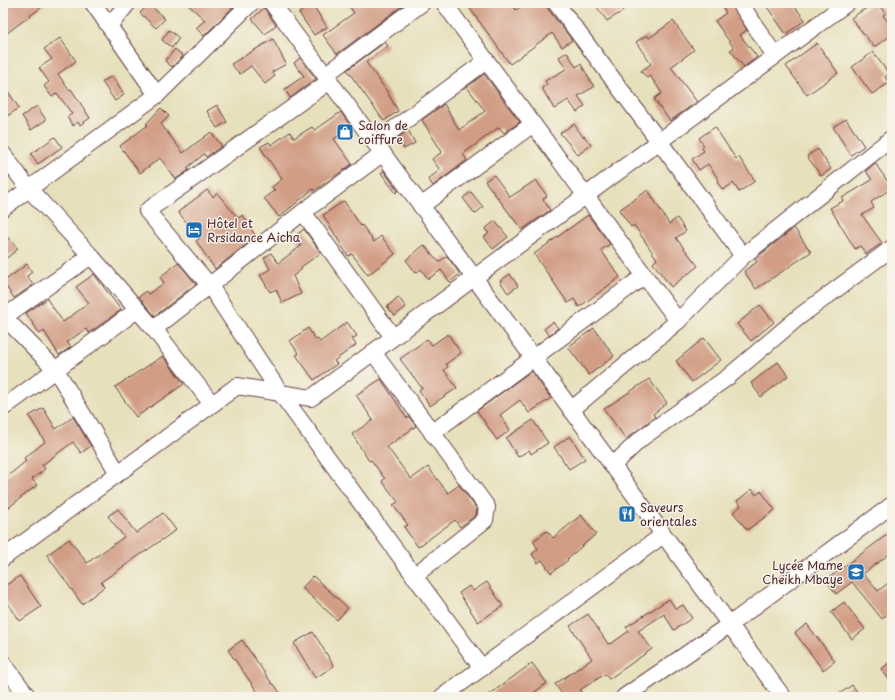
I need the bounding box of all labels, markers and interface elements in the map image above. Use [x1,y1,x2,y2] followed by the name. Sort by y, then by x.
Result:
[358,116,409,148] place label: Salon de coiffure
[335,122,355,142] shop icon: Salon de coiffure
[207,214,301,246] place label: Hôtel et Rrsidance Aicha
[184,220,204,240] hotel icon: Hôtel et Rrsidance Aicha
[640,498,698,530] place label: Saveurs orientales
[617,504,637,524] restaurant icon: Saveurs orientales
[762,556,843,588] place label: Lycée Mame Cheikh Mbaye
[846,562,866,582] school or university icon: Lycée Mame Cheikh Mbaye

